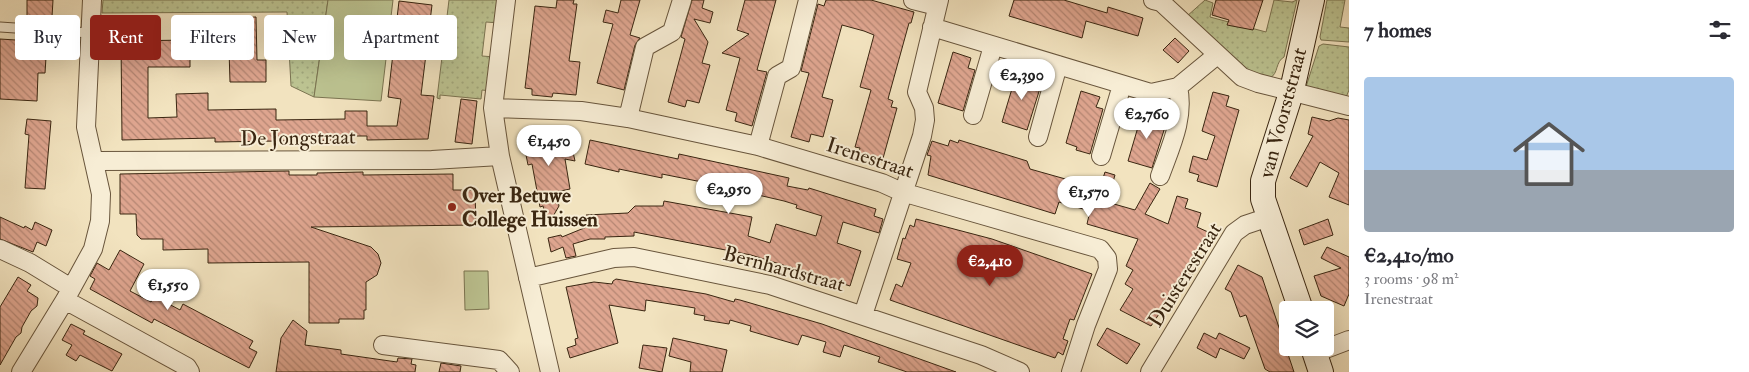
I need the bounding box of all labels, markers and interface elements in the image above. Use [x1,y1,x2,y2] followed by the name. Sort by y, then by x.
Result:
[15,15,80,60] chip: Buy
[90,15,161,60] chip: Rent
[171,15,254,60] chip: Filters
[264,15,334,60] chip: New
[344,15,457,60] chip: Apartment
[1706,16,1734,44] icon: filters
[1364,17,1431,44] text: 7 homes
[1252,45,1313,182] street label: van Voorststraat
[981,58,1063,101] pin: €2,390
[1000,65,1044,85] text: €2,390
[1106,98,1188,140] pin: €2,760
[1125,104,1169,124] text: €2,760
[1504,109,1594,199] icon: home
[240,123,356,153] street label: De Jongstraat
[508,124,590,167] pin: €1,450
[528,131,570,151] text: €1,450
[823,131,917,185] street label: Irenestraat
[688,172,770,215] pin: €2,950
[1048,176,1130,218] pin: €1,570
[707,179,751,199] text: €2,950
[462,182,598,233] place label: Over Betuwe College Huissen
[1068,182,1110,202] text: €1,570
[446,201,458,213] marker: Over Betuwe College Huissen
[1142,217,1228,333] street label: Duisterestraat
[720,240,848,298] street label: Bernhardstraat
[1364,242,1454,269] text: €2,410/mo
[949,244,1031,287] pin: €2,410
[968,251,1012,271] text: €2,410
[127,268,209,311] pin: €1,550
[1364,269,1459,289] text: 3 rooms · 98 m²
[148,275,188,295] text: €1,550
[1364,289,1433,309] text: Irenestraat
[1279,301,1334,356] map controls
[1279,301,1334,356] button: layers

